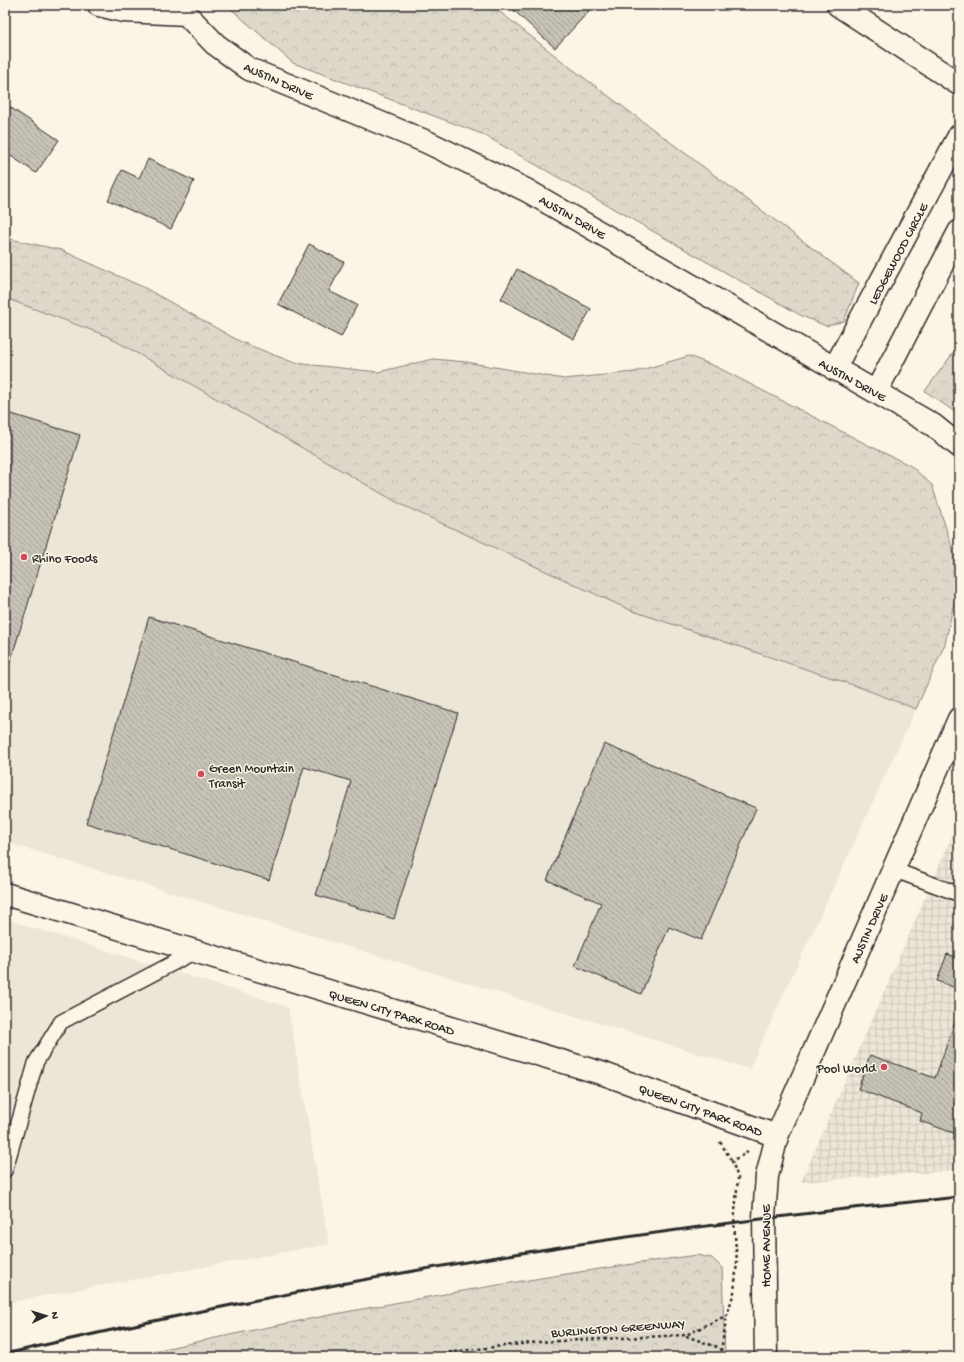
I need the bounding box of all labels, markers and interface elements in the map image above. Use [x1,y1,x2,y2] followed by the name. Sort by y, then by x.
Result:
[241,60,316,105] street label: AUSTIN DRIVE
[536,193,609,244] street label: AUSTIN DRIVE
[866,200,933,307] street label: LEDGEWOOD CIRCLE
[816,357,889,406] street label: AUSTIN DRIVE
[19,552,29,562] marker: Rhino Foods
[32,552,98,567] place label: Rhino Foods
[208,762,295,792] place label: Green Mountain Transit
[196,769,206,779] marker: Green Mountain Transit
[848,891,893,966] street label: AUSTIN DRIVE
[326,987,457,1040] street label: QUEEN CITY PARK ROAD
[816,1062,877,1077] place label: Pool World
[879,1062,889,1072] marker: Pool World
[636,1082,765,1141] street label: QUEEN CITY PARK ROAD
[760,1204,775,1287] street label: HOME AVENUE
[26,1296,66,1336] north arrow
[48,1311,60,1319] text: N
[550,1317,686,1342] street label: BURLINGTON GREENWAY

